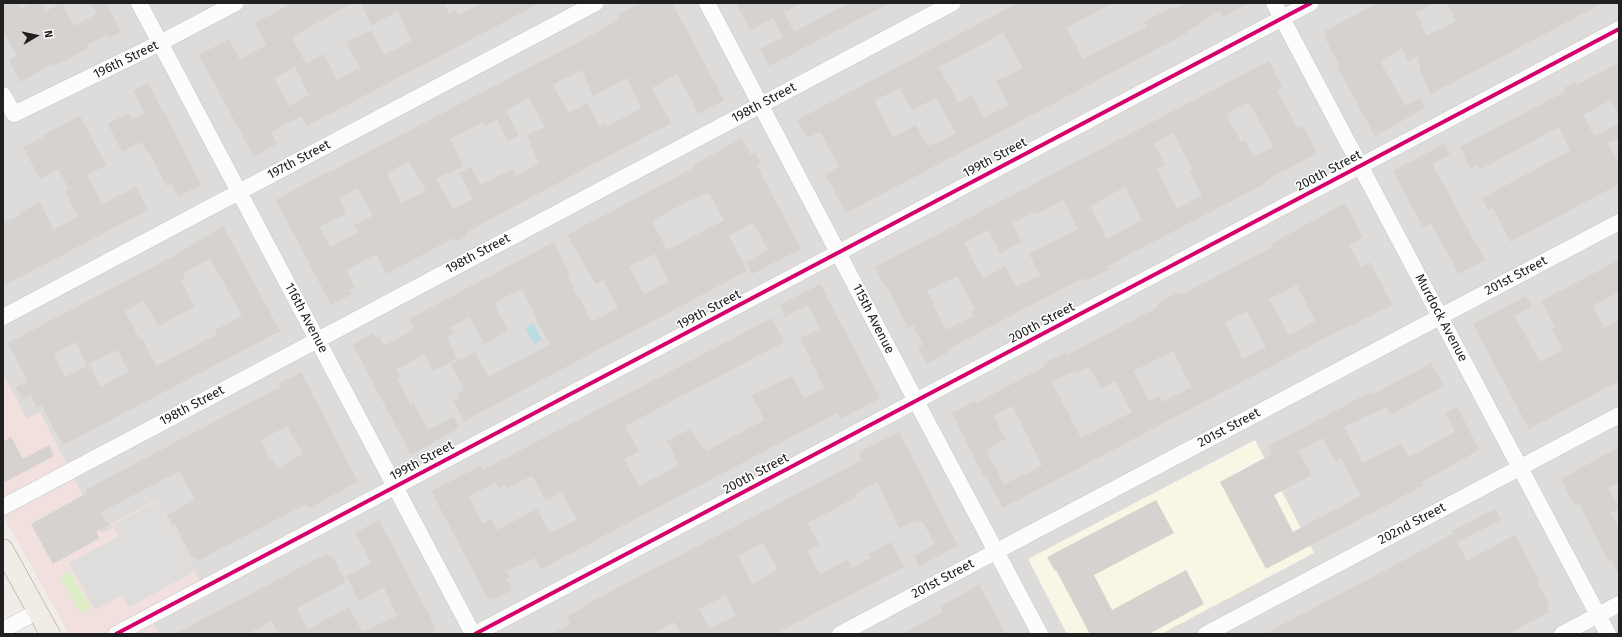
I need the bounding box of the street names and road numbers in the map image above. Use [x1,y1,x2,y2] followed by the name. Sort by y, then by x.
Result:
[91,38,161,82] street label: 196th Street
[729,80,799,126] street label: 198th Street
[960,135,1030,181] street label: 199th Street
[265,137,333,183] street label: 197th Street
[1294,147,1364,195] street label: 200th Street
[443,231,513,277] street label: 198th Street
[1482,253,1550,299] street label: 201st Street
[1411,271,1471,365] street label: Murdock Avenue
[281,280,331,356] street label: 116th Avenue
[849,281,897,357] street label: 115th Avenue
[674,287,744,333] street label: 199th Street
[1007,299,1077,347] street label: 200th Street
[157,383,227,429] street label: 198th Street
[1195,405,1263,451] street label: 201st Street
[387,438,457,484] street label: 199th Street
[721,450,791,498] street label: 200th Street
[1376,500,1448,548] street label: 202nd Street
[909,556,977,602] street label: 201st Street

